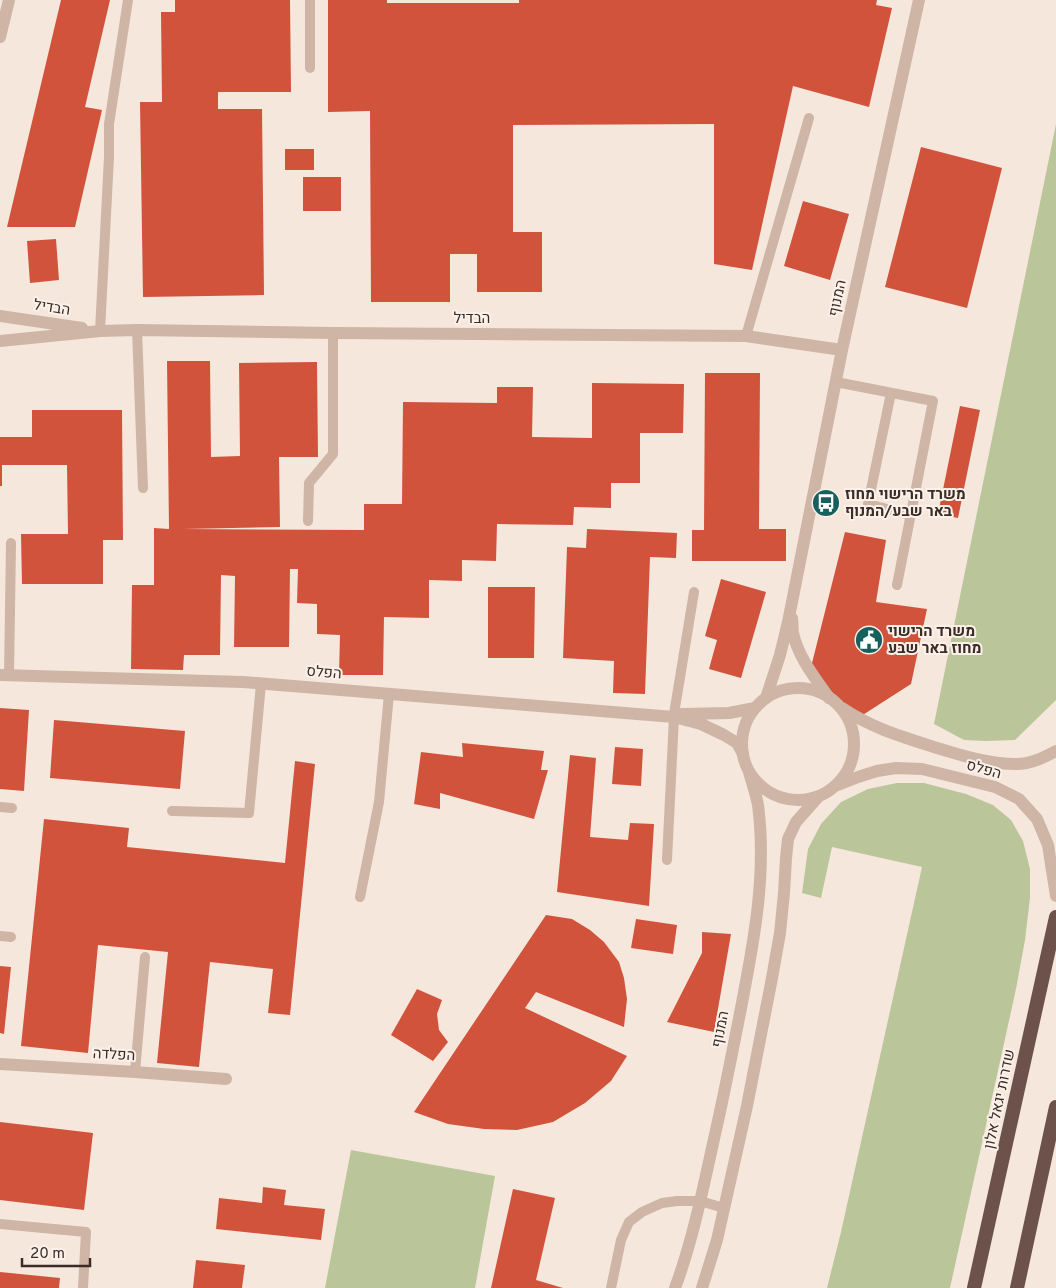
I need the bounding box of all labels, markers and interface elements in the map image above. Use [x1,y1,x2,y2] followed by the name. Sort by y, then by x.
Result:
[825,278,852,318] street label: המנוף
[32,296,71,321] street label: הבדיל
[454,310,490,329] street label: הבדיל
[845,486,966,522] place label: משרד הרישוי מחוז באר שבע/המנוף
[811,488,841,518] bus stop icon: משרד הרישוי מחוז באר שבע/המנוף
[888,623,981,659] place label: משרד הרישוי מחוז באר שבע
[854,625,884,655] public building icon: משרד הרישוי מחוז באר שבע
[305,662,342,685] street label: הפלס
[964,756,1003,784] street label: הפלס
[709,1009,734,1049] street label: המנוף
[92,1045,136,1066] street label: הפלדה
[981,1048,1020,1151] street label: שדרות יגאל אלון
[22,1236,90,1268] scale bar
[30,1245,65,1264] text: 20 m

